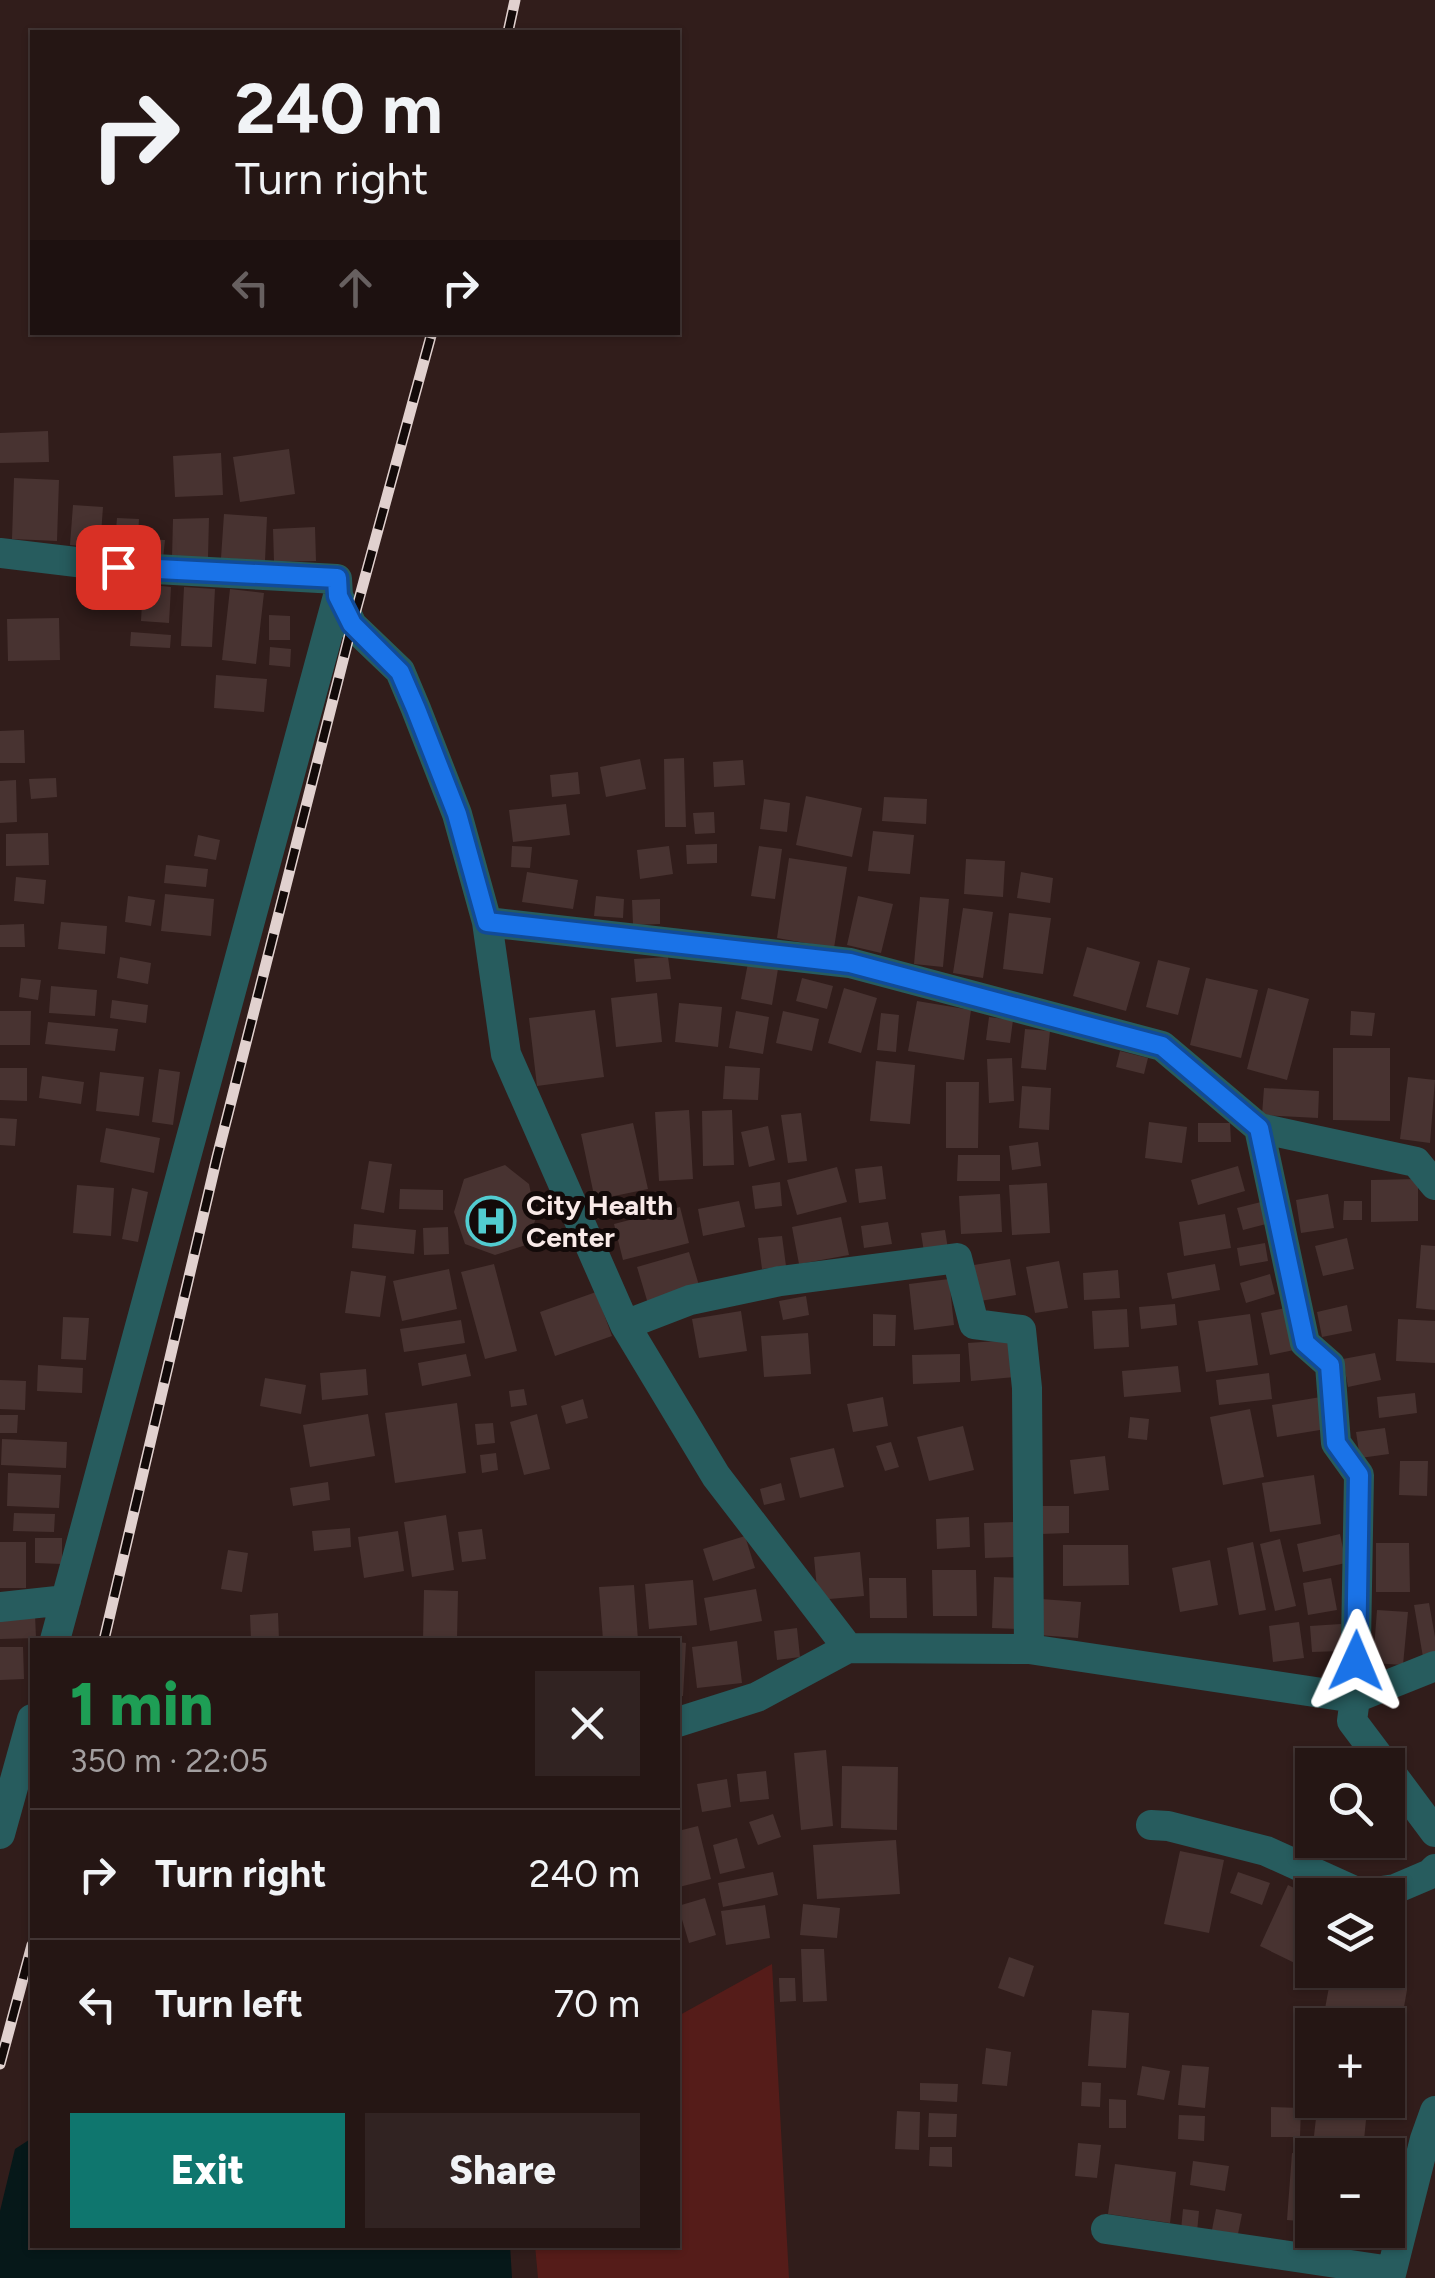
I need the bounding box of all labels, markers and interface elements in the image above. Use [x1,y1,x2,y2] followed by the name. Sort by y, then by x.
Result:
[235,66,443,151] text: 240 m
[70,70,200,200] icon: right
[235,151,428,205] text: Turn right
[223,260,278,315] icon: left
[328,260,383,315] icon: ahead
[433,260,488,315] icon: right
[76,525,161,610] pin
[91,540,146,595] icon: arrive
[526,1188,673,1254] place label: City Health Center
[465,1195,517,1247] hospital icon: City Health Center
[1304,1609,1408,1713] position arrow
[70,1668,213,1740] text: 1 min
[535,1671,640,1776] button: close
[70,1742,268,1780] text: 350 m · 22:05
[1295,1748,1405,2248] map controls
[1295,1748,1405,1858] button: search
[70,1847,125,1902] icon: right
[155,1851,327,1897] text: Turn right
[529,1851,640,1897] text: 240 m
[1295,1878,1405,1988] button: layers
[70,1977,125,2032] icon: left
[155,1981,303,2027] text: Turn left
[554,1981,640,2027] text: 70 m
[1295,2008,1405,2118] button: +
[70,2113,345,2228] button: Exit
[365,2113,640,2228] button: Share
[1295,2138,1405,2248] button: −

